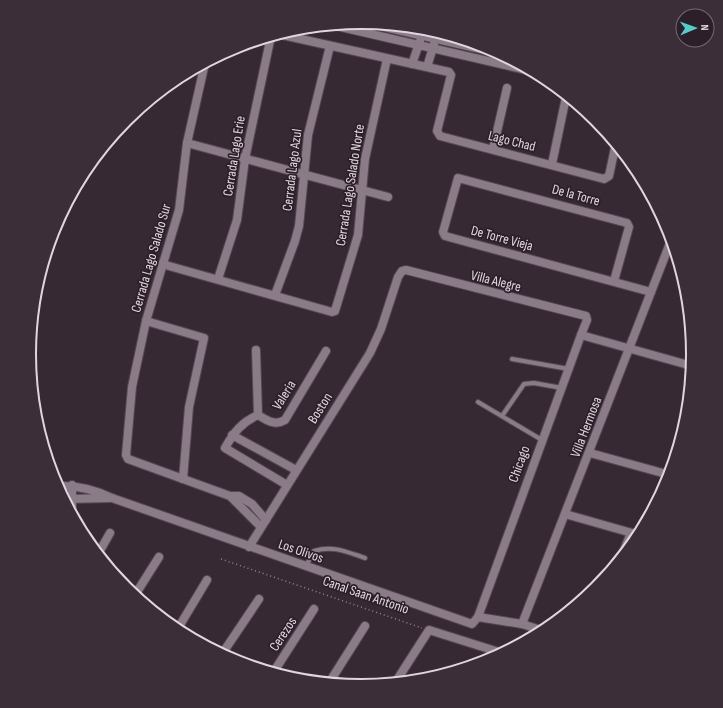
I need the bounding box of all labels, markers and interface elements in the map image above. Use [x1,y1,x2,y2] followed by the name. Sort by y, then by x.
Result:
[675,8,715,48] north arrow
[698,25,711,31] text: N
[219,115,249,197] street label: Cerrada Lago Erie
[332,123,368,247] street label: Cerrada Lago Salado Norte
[487,127,538,155] street label: Lago Chad
[279,128,305,212] street label: Cerrada Lago Azul
[550,180,602,210] street label: De la Torre
[127,202,175,314] street label: Cerrada Lago Salado Sur
[469,222,535,254] street label: De Torre Vieja
[469,267,523,295] street label: Villa Alegre
[268,377,300,413] street label: Valeria
[304,389,336,427] street label: Boston
[567,394,605,460] street label: Villa Hermosa
[505,443,533,485] street label: Chicago
[276,535,326,567] street label: Los Olivos
[321,572,411,618] street label: Canal Saan Antonio
[266,614,300,654] street label: Cerezos

